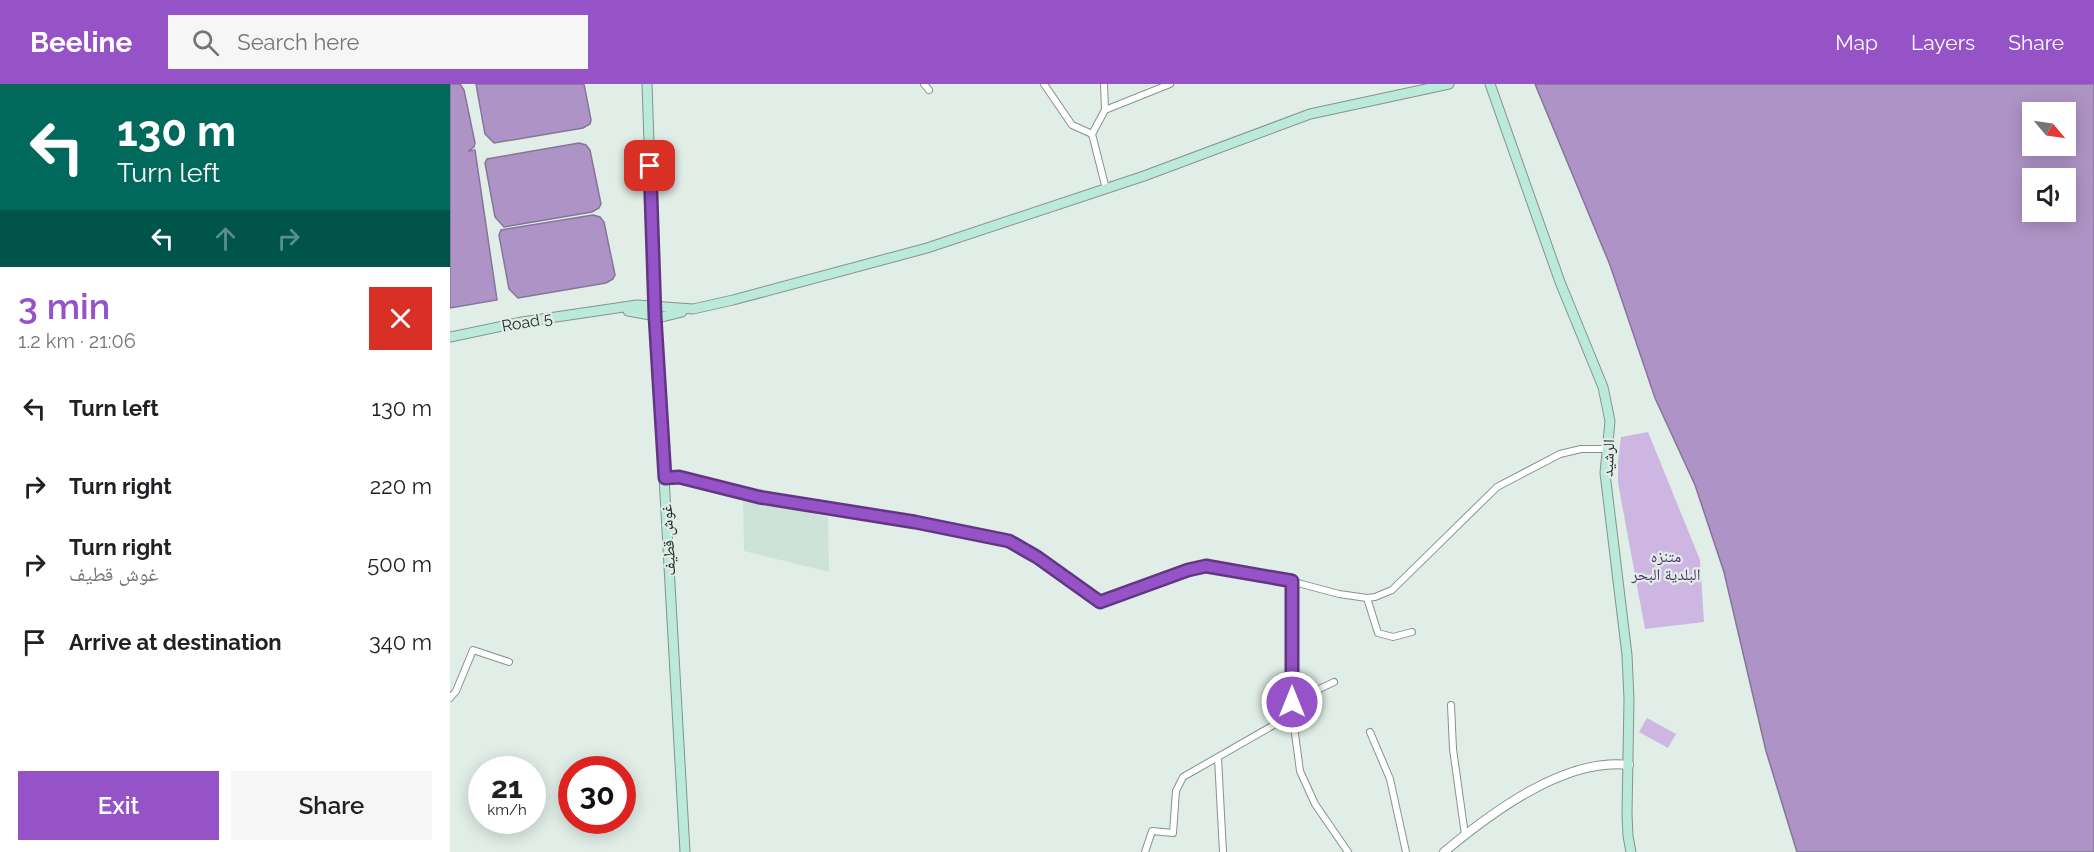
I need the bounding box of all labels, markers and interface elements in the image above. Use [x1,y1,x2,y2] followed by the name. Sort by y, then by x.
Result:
[168,15,588,69] search box
[30,26,132,59] text: Beeline
[189,26,222,59] icon: search
[237,29,359,55] text: Search here
[1835,30,1878,55] text: Map
[1911,30,1975,55] text: Layers
[2008,30,2064,55] text: Share
[2022,102,2076,156] north arrow
[2022,102,2076,222] map controls
[117,107,236,156] text: 130 m
[18,108,96,186] icon: left
[624,140,675,191] pin
[633,149,666,182] icon: arrive
[117,157,220,188] text: Turn left
[2022,168,2076,222] button: sound
[146,222,179,255] icon: left
[209,222,242,255] icon: ahead
[272,222,305,255] icon: right
[18,285,110,327] text: 3 min
[369,287,432,350] button: close
[500,308,554,336] street label: Road 5
[18,329,136,353] text: 1.2 km · 21:06
[18,392,51,425] icon: left
[69,395,159,421] text: Turn left
[372,395,432,421] text: 130 m
[1598,439,1618,477] street label: الرشيد
[18,470,51,503] icon: right
[69,473,172,499] text: Turn right
[370,473,432,499] text: 220 m
[657,504,680,576] street label: غوش قطيف
[69,534,172,560] text: Turn right
[1630,547,1701,584] park label: متنزه البلدية البحر
[18,548,51,581] icon: right
[367,551,432,577] text: 500 m
[69,562,158,586] text: غوش قطيف
[18,626,51,659] icon: arrive
[69,629,282,655] text: Arrive at destination
[369,629,432,655] text: 340 m
[1260,670,1324,734] position arrow
[558,756,636,834] speed limit sign: 30
[491,770,523,805] text: 21
[18,771,219,840] button: Exit
[231,771,432,840] button: Share
[487,801,527,819] text: km/h

